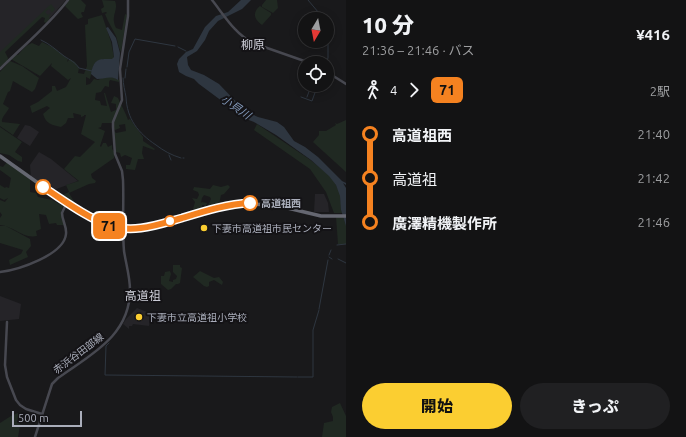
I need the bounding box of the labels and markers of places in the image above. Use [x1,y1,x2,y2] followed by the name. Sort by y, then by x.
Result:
[35,179,51,195] unlabelled marker
[242,195,258,211] marker: 高道祖西
[261,198,301,209] place label: 高道祖西
[164,215,176,227] unlabelled marker
[199,223,209,233] marker: 下妻市高道祖市民センター
[212,223,332,234] place label: 下妻市高道祖市民センター
[134,312,144,322] marker: 下妻市立高道祖小学校
[147,312,247,323] place label: 下妻市立高道祖小学校

